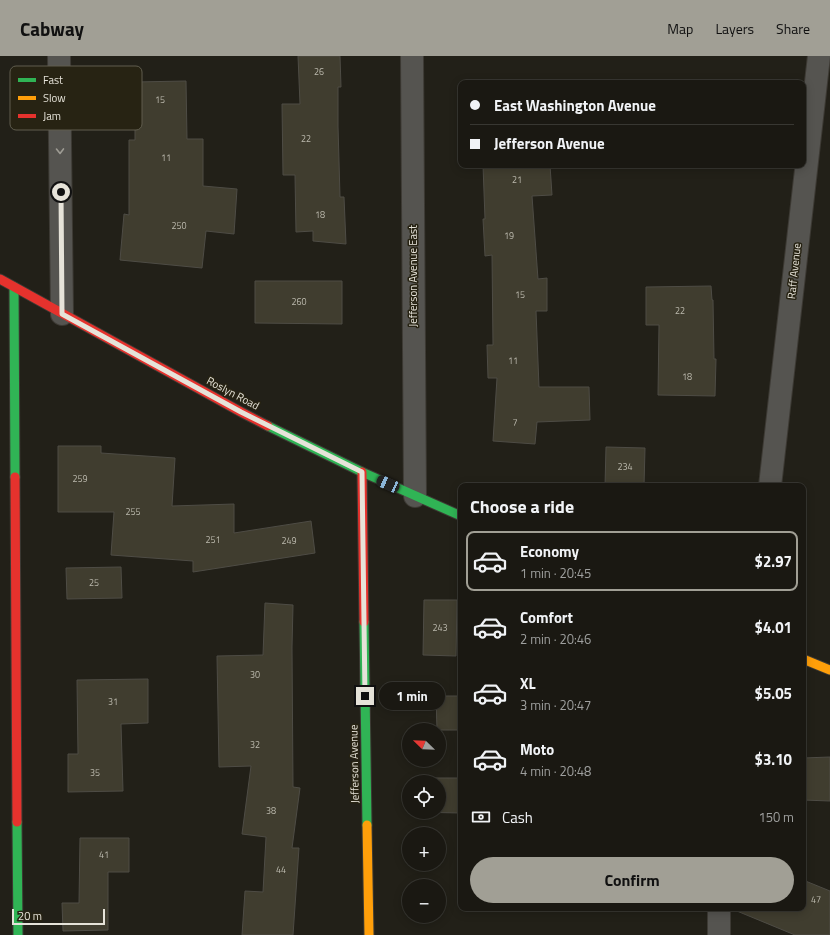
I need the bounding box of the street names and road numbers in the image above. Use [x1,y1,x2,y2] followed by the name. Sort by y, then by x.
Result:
[405,225,421,327] street label: Jefferson Avenue East
[783,242,805,300] street label: Raff Avenue
[204,372,262,414] street label: Roslyn Road
[345,724,363,804] street label: Jefferson Avenue

